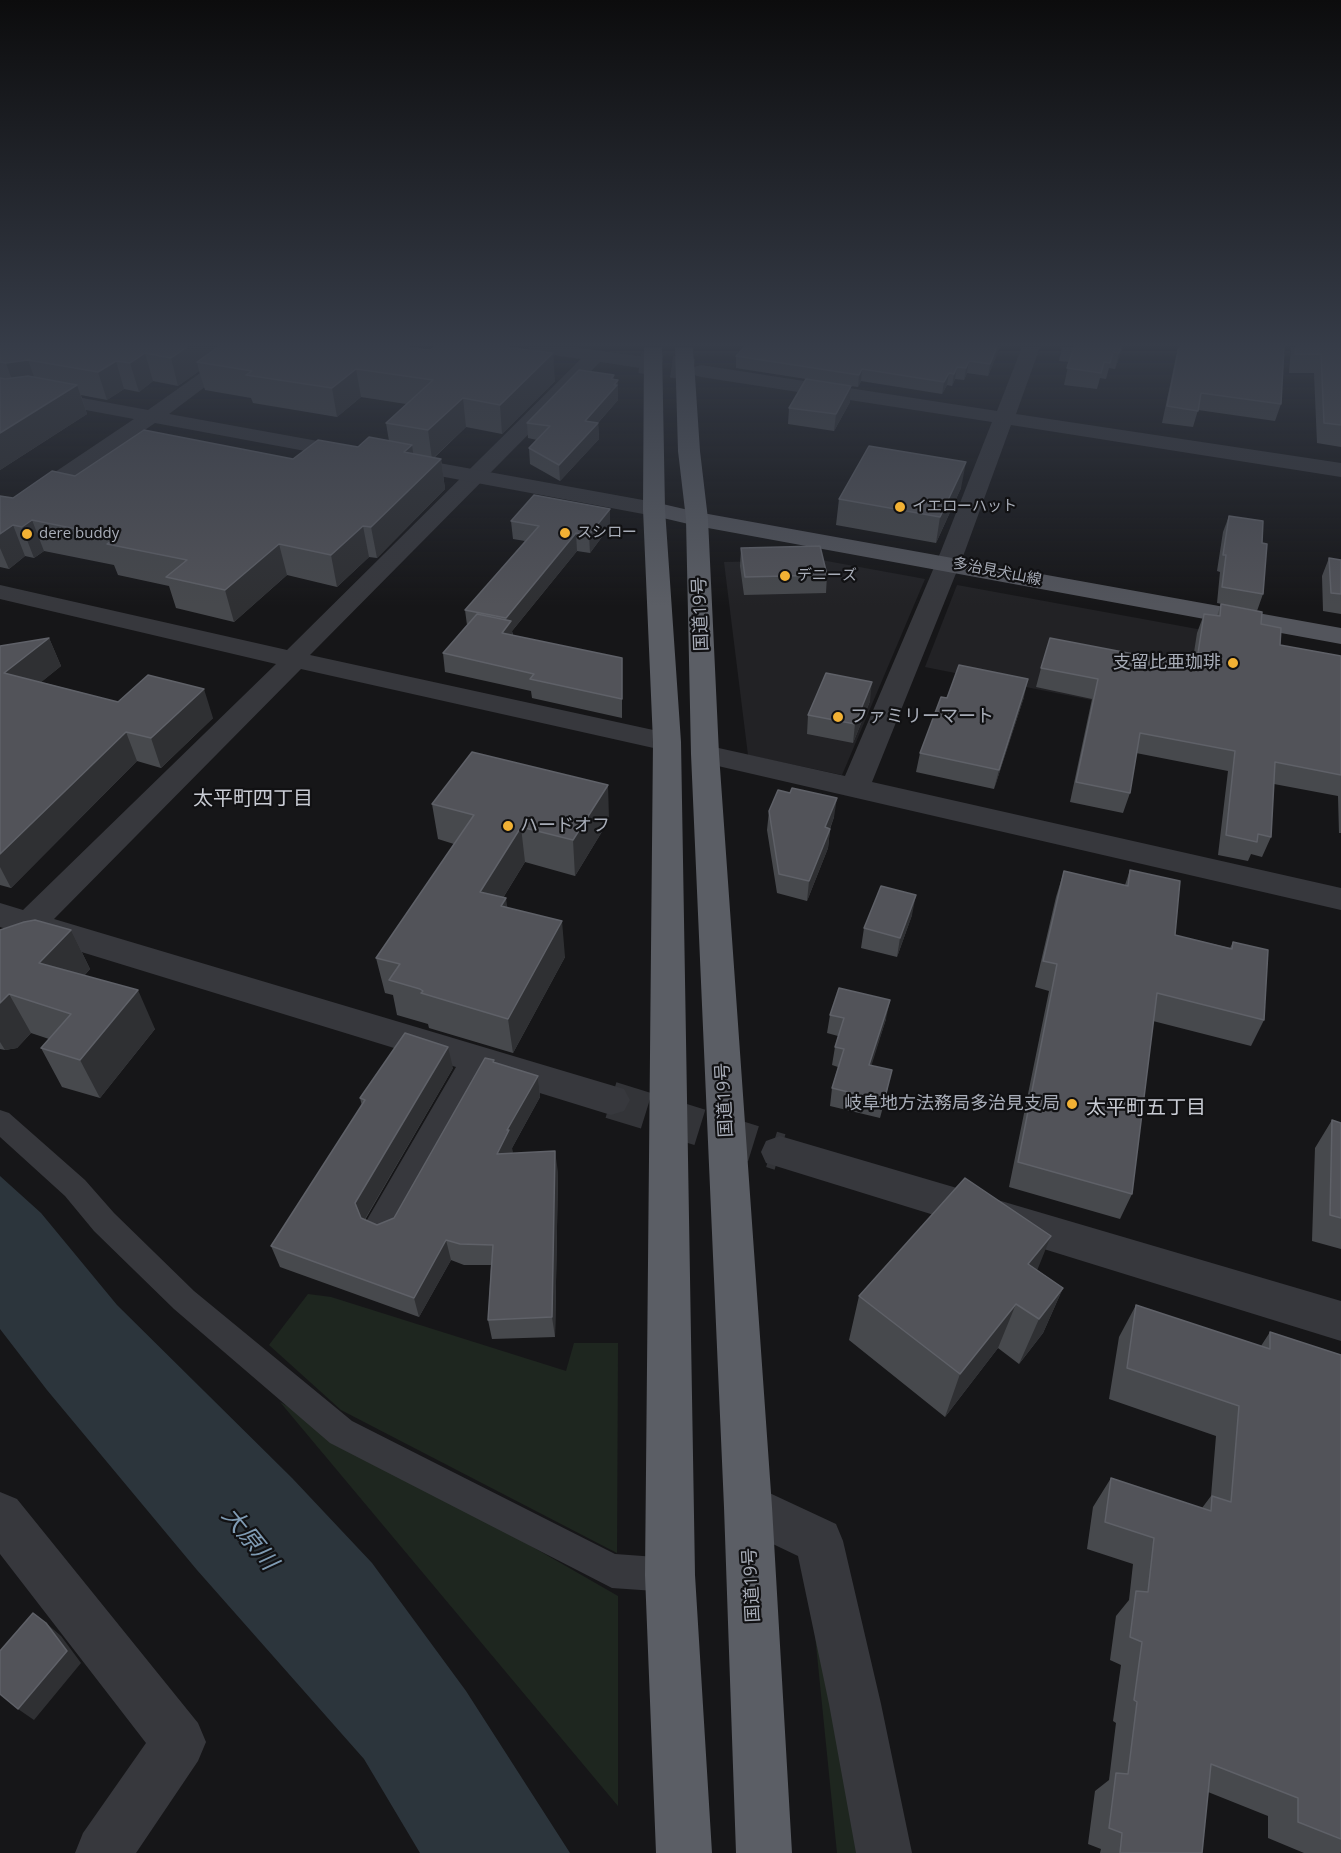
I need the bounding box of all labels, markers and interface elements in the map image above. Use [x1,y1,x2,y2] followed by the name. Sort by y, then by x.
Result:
[912,498,1017,516] place label: イエローハット
[893,500,907,514] marker: イエローハット
[577,524,637,542] place label: スシロー
[39,525,119,543] place label: dere buddy
[558,526,572,540] marker: スシロー
[20,527,34,541] marker: dere buddy
[951,555,1043,589] street label: 多治見犬山線
[797,567,857,585] place label: デニーズ
[778,569,792,583] marker: デニーズ
[689,576,713,652] street label: 国道19号
[1113,652,1221,674] place label: 支留比亜珈琲
[1226,656,1240,670] marker: 支留比亜珈琲
[850,706,994,728] place label: ファミリーマート
[831,710,845,724] marker: ファミリーマート
[193,787,313,811] district label: 太平町四丁目
[520,815,610,837] place label: ハードオフ
[501,819,515,833] marker: ハードオフ
[712,1062,738,1138] street label: 国道19号
[844,1093,1060,1115] place label: 岐阜地方法務局多治見支局
[1086,1096,1206,1120] district label: 太平町五丁目
[1065,1097,1079,1111] marker: 岐阜地方法務局多治見支局
[215,1502,283,1576] water label: 大原川
[739,1547,765,1623] street label: 国道19号

